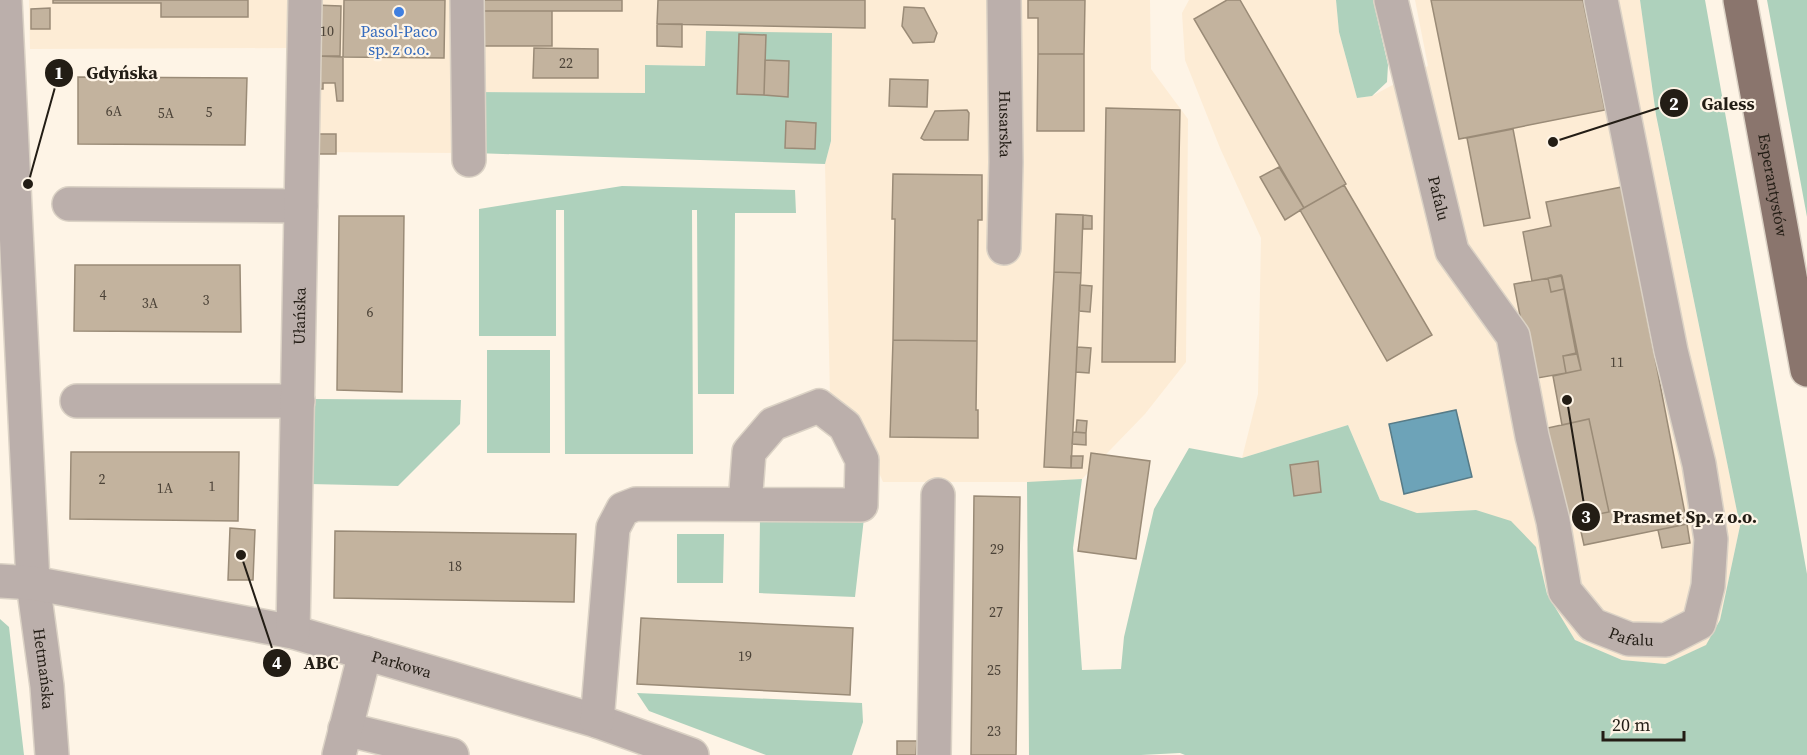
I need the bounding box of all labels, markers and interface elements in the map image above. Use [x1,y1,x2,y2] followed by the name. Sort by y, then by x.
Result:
[392,5,406,19] marker: Pasol-Paco sp. z o.o.
[360,20,438,60] place label: Pasol-Paco sp. z o.o.
[320,21,334,41] house number: 10
[559,53,573,73] house number: 22
[44,55,170,91] callout: Gdyńska
[54,60,64,85] text: 1
[86,60,158,85] text: Gdyńska
[1659,85,1766,121] callout: Galess
[994,90,1017,158] street label: Husarska
[1669,91,1679,116] text: 2
[1701,91,1755,116] text: Galess
[106,101,123,121] house number: 6A
[206,102,213,122] house number: 5
[158,103,175,123] house number: 5A
[1753,132,1794,239] street label: Esperantystów
[1423,174,1455,223] street label: Pafalu
[100,285,107,305] house number: 4
[287,286,311,345] street label: Ułańska
[203,290,210,310] house number: 3
[142,293,159,313] house number: 3A
[367,302,374,322] house number: 6
[1610,352,1624,372] house number: 11
[99,469,106,489] house number: 2
[209,476,216,496] house number: 1
[157,478,174,498] house number: 1A
[1571,499,1770,535] callout: Prasmet Sp. z o.o.
[1581,504,1591,529] text: 3
[1613,504,1757,529] text: Prasmet Sp. z o.o.
[990,539,1004,559] house number: 29
[448,556,462,576] house number: 18
[989,602,1003,622] house number: 27
[1606,621,1654,651] street label: Pafalu
[28,627,60,711] street label: Hetmańska
[262,645,351,681] callout: ABC
[369,645,435,683] street label: Parkowa
[738,646,752,666] house number: 19
[272,650,282,675] text: 4
[304,650,338,675] text: ABC
[987,660,1001,680] house number: 25
[1603,704,1684,742] scale bar
[1612,712,1650,737] text: 20 m
[987,721,1001,741] house number: 23

